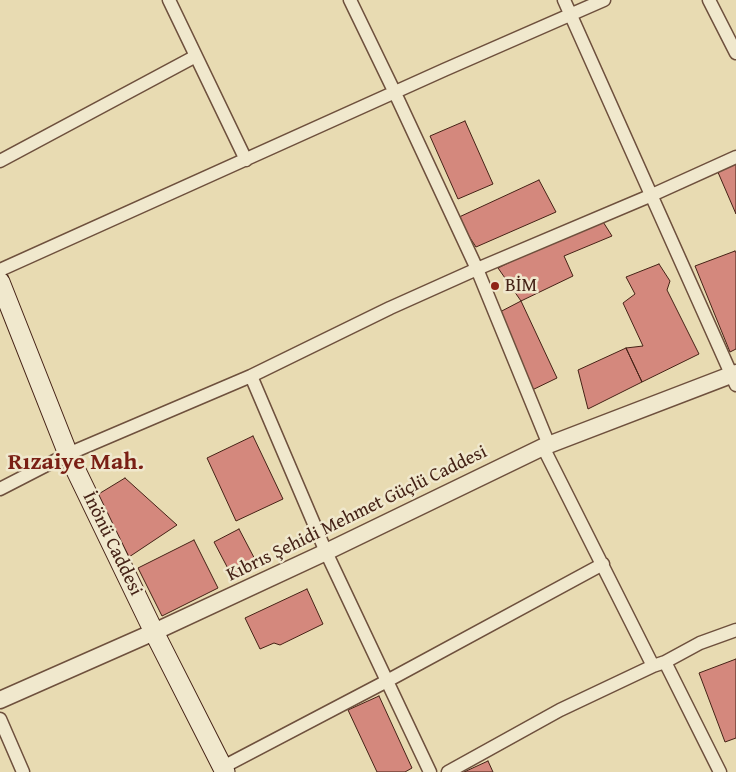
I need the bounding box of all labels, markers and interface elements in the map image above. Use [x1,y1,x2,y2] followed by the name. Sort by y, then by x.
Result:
[505,275,537,297] place label: BİM
[489,280,501,292] marker: BİM
[223,441,491,587] street label: Kıbrıs Şehidi Mehmet Güçlü Caddesi
[8,449,144,477] district label: Rızaiye Mah.
[77,488,147,600] street label: İnönü Caddesi

